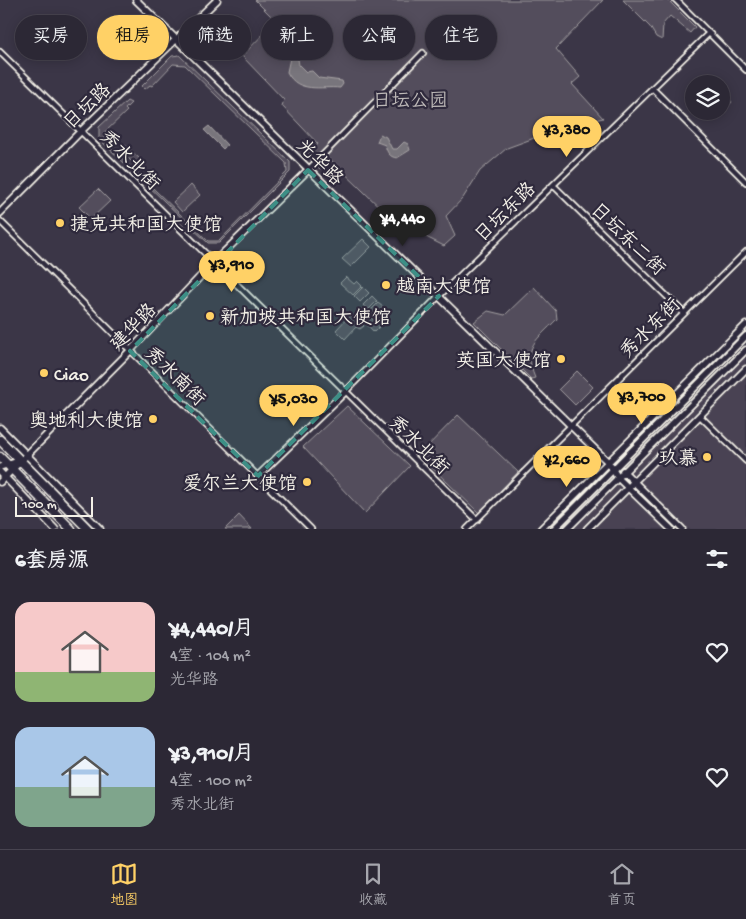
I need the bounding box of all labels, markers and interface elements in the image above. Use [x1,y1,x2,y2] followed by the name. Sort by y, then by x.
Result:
[15,15,87,60] chip: 买房
[97,15,169,60] chip: 租房
[179,15,251,60] chip: 筛选
[261,15,333,60] chip: 新上
[343,15,415,60] chip: 公寓
[425,15,497,60] chip: 住宅
[685,75,730,120] map controls
[685,75,730,120] button: layers
[59,79,117,136] street label: 日坛路
[372,91,448,114] park label: 日坛公园
[526,116,608,158] pin: ¥3,380
[544,122,590,141] text: ¥3,380
[94,126,164,196] street label: 秀水北街
[290,134,348,192] street label: 光华路
[470,178,542,248] street label: 日坛东路
[584,199,669,282] street label: 日坛东二街
[362,204,444,247] pin: ¥4,440
[381,211,425,230] text: ¥4,440
[70,214,222,238] place label: 捷克共和国大使馆
[54,217,66,229] marker: 捷克共和国大使馆
[191,250,273,293] pin: ¥3,910
[210,257,254,276] text: ¥3,910
[396,276,491,300] place label: 越南大使馆
[380,279,392,291] marker: 越南大使馆
[616,294,686,364] street label: 秀水东街
[106,299,163,357] street label: 建华路
[220,307,391,331] place label: 新加坡共和国大使馆
[204,310,216,322] marker: 新加坡共和国大使馆
[138,342,210,412] street label: 秀水南街
[456,350,551,374] place label: 英国大使馆
[555,353,567,365] marker: 英国大使馆
[54,365,89,388] place label: Ciao
[38,367,50,379] marker: Ciao
[601,382,683,425] pin: ¥3,700
[253,384,335,427] pin: ¥5,030
[618,389,666,408] text: ¥3,700
[270,391,318,410] text: ¥5,030
[29,410,143,434] place label: 奥地利大使馆
[382,411,454,481] street label: 秀水北街
[147,413,159,425] marker: 奥地利大使馆
[526,446,608,488] pin: ¥2,660
[659,448,698,472] place label: 玖慕
[701,451,713,463] marker: 玖慕
[544,452,590,471] text: ¥2,660
[183,473,297,497] place label: 爱尔兰大使馆
[301,476,313,488] marker: 爱尔兰大使馆
[15,494,92,517] scale bar
[22,497,57,514] text: 100 m
[703,545,731,573] icon: filters
[15,550,89,575] text: 6套房源
[170,618,254,643] text: ¥4,440/月
[55,622,115,682] icon: home
[703,638,731,666] icon: heart
[170,648,251,667] text: 4室 · 104 m²
[170,672,218,691] text: 光华路
[170,743,254,768] text: ¥3,910/月
[55,747,115,807] icon: home
[703,763,731,791] icon: heart
[170,773,252,792] text: 4室 · 100 m²
[170,797,234,816] text: 秀水北街
[110,860,138,910] tab: 地图
[359,860,387,910] tab: 收藏
[608,860,636,910] tab: 首页

